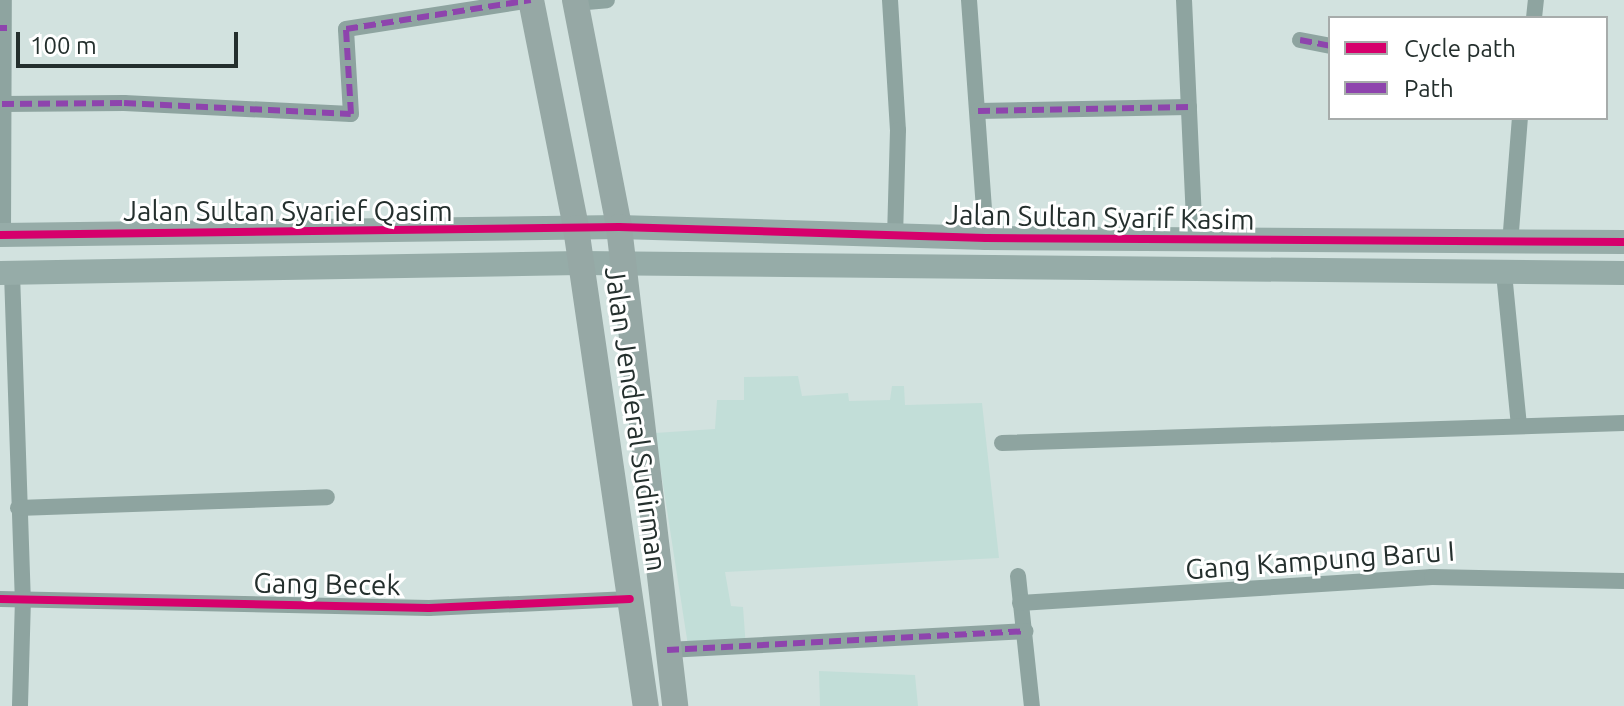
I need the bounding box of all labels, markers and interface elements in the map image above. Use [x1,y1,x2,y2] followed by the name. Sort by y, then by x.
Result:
[20,16,242,66] scale bar
[1328,16,1608,120] legend
[30,32,97,59] text: 100 m
[1404,35,1516,62] text: Cycle path
[1404,75,1454,102] text: Path
[123,194,453,228] street label: Jalan Sultan Syarief Qasim
[945,198,1255,236] street label: Jalan Sultan Syarif Kasim
[598,265,674,573] street label: Jalan Jenderal Sudirman
[1184,534,1456,586] street label: Gang Kampung Baru I
[253,566,401,602] street label: Gang Becek

